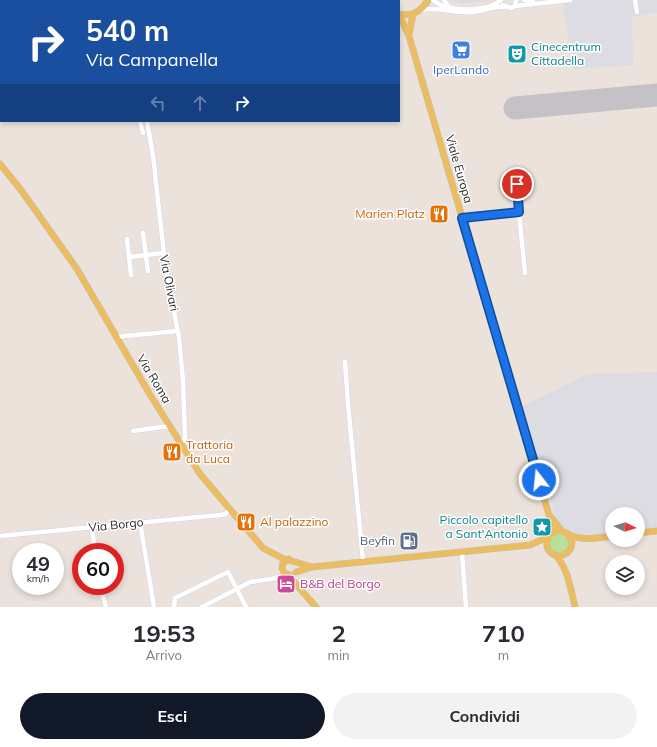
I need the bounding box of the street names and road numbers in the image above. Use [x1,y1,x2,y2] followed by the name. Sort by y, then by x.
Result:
[443,133,476,205] street label: Viale Europa
[157,253,182,313] street label: Via Olivari
[134,352,175,406] street label: Via Roma
[88,514,144,535] street label: Via Borgo

